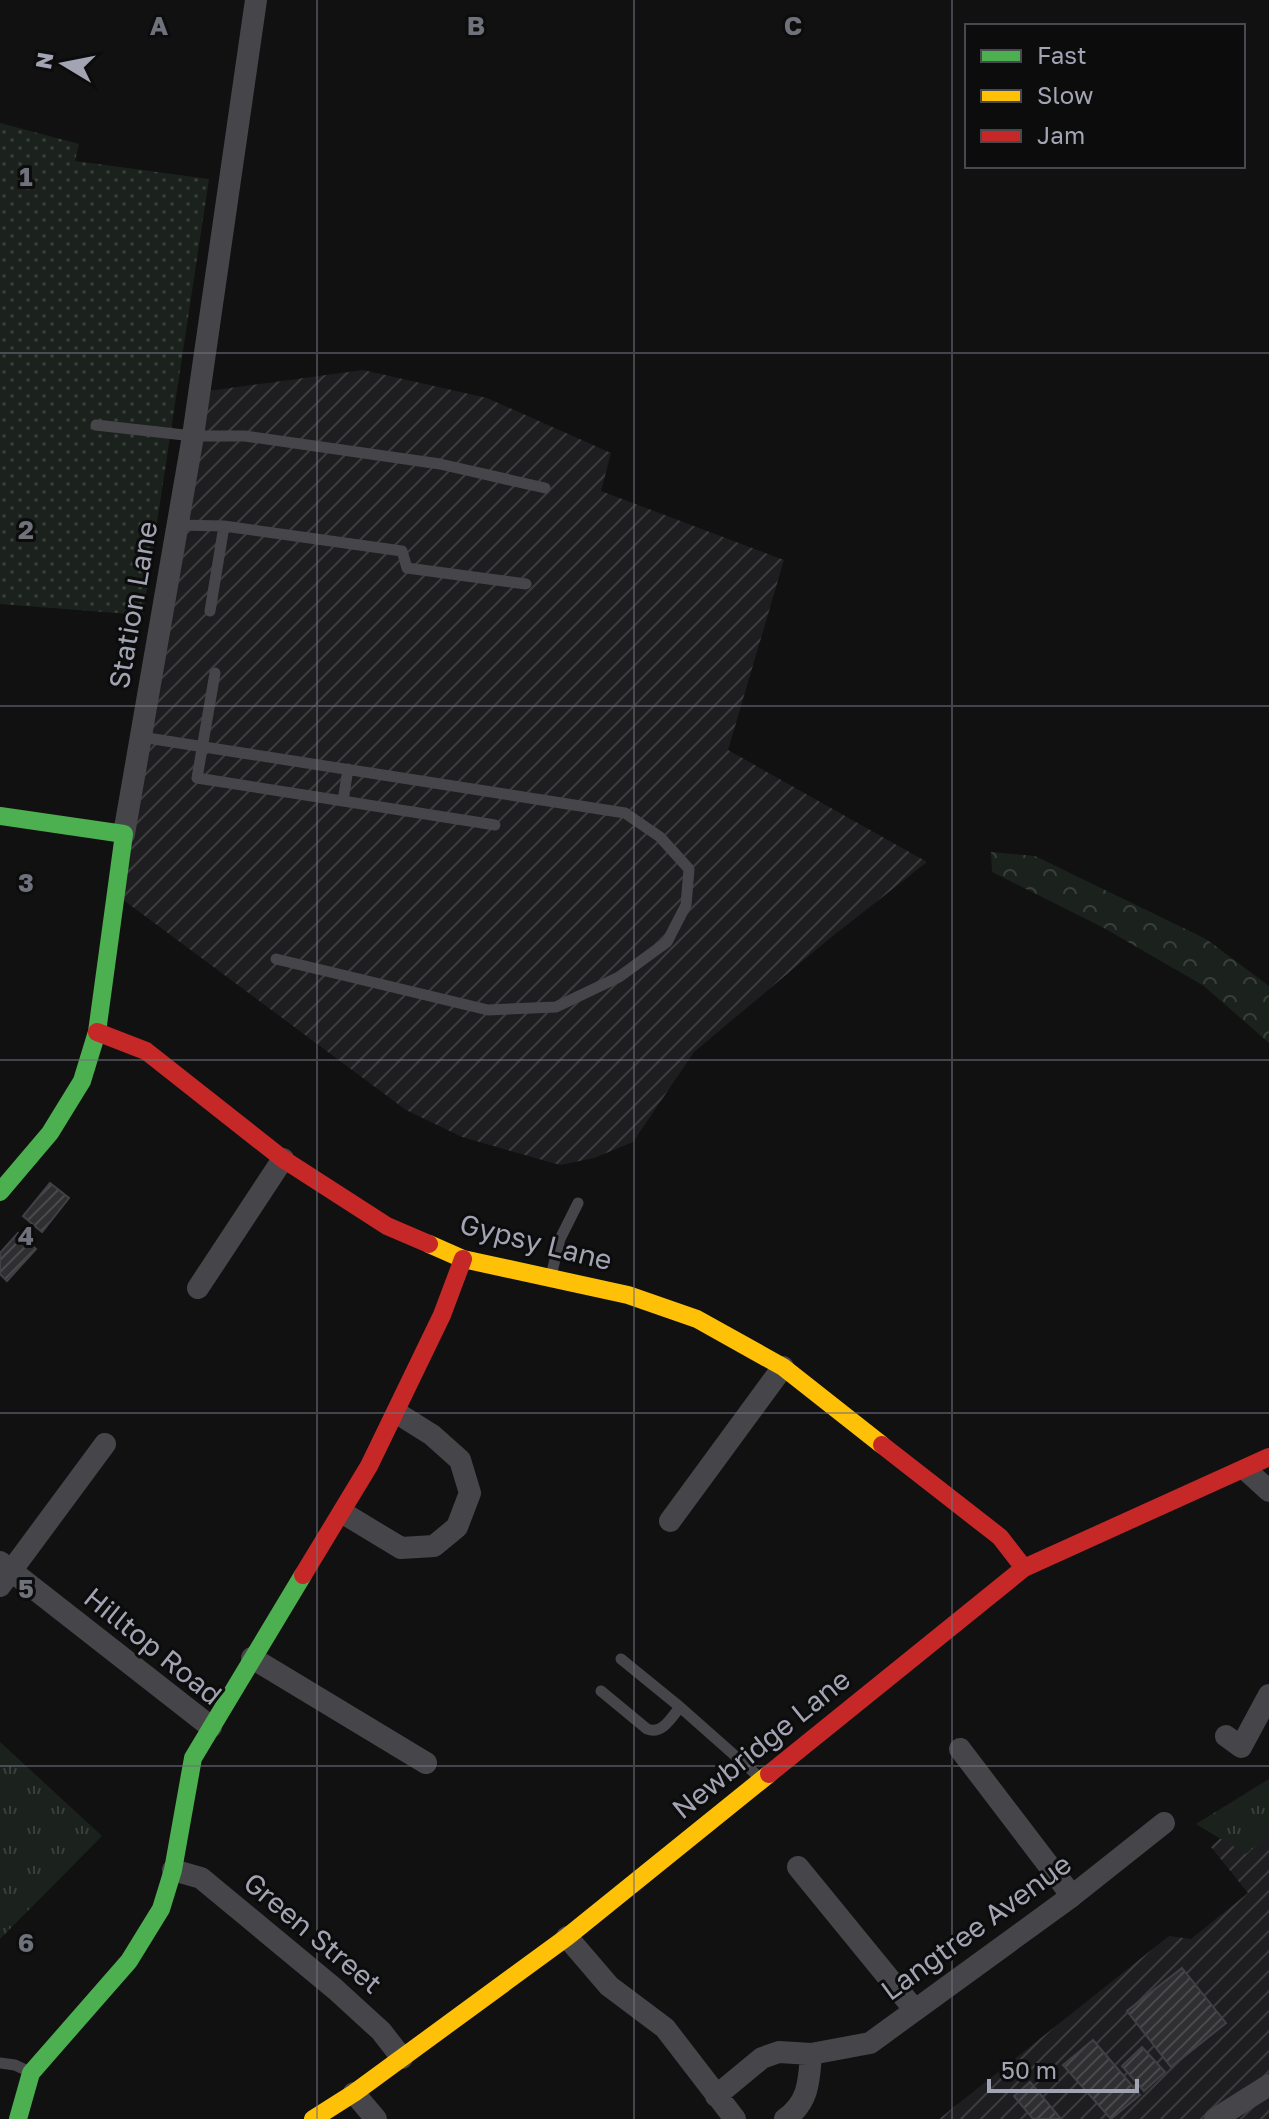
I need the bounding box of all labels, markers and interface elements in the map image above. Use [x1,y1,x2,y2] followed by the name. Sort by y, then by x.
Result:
[150,10,169,41] text: A
[467,10,485,41] text: B
[784,10,802,41] text: C
[24,24,104,104] north arrow
[965,24,1245,168] legend
[1037,40,1087,69] text: Fast
[29,50,59,71] text: N
[1037,80,1093,109] text: Slow
[1037,120,1085,149] text: Jam
[19,161,33,192] text: 1
[18,514,34,545] text: 2
[102,519,163,691] street label: Station Lane
[18,867,34,898] text: 3
[457,1207,616,1276] street label: Gypsy Lane
[18,1220,34,1251] text: 4
[18,1573,34,1604] text: 5
[78,1580,229,1711] street label: Hilltop Road
[665,1662,856,1825] street label: Newbridge Lane
[874,1847,1077,2007] street label: Langtree Avenue
[238,1865,389,2000] street label: Green Street
[18,1927,34,1958] text: 6
[989,2043,1137,2093] scale bar
[1001,2055,1057,2084] text: 50 m

